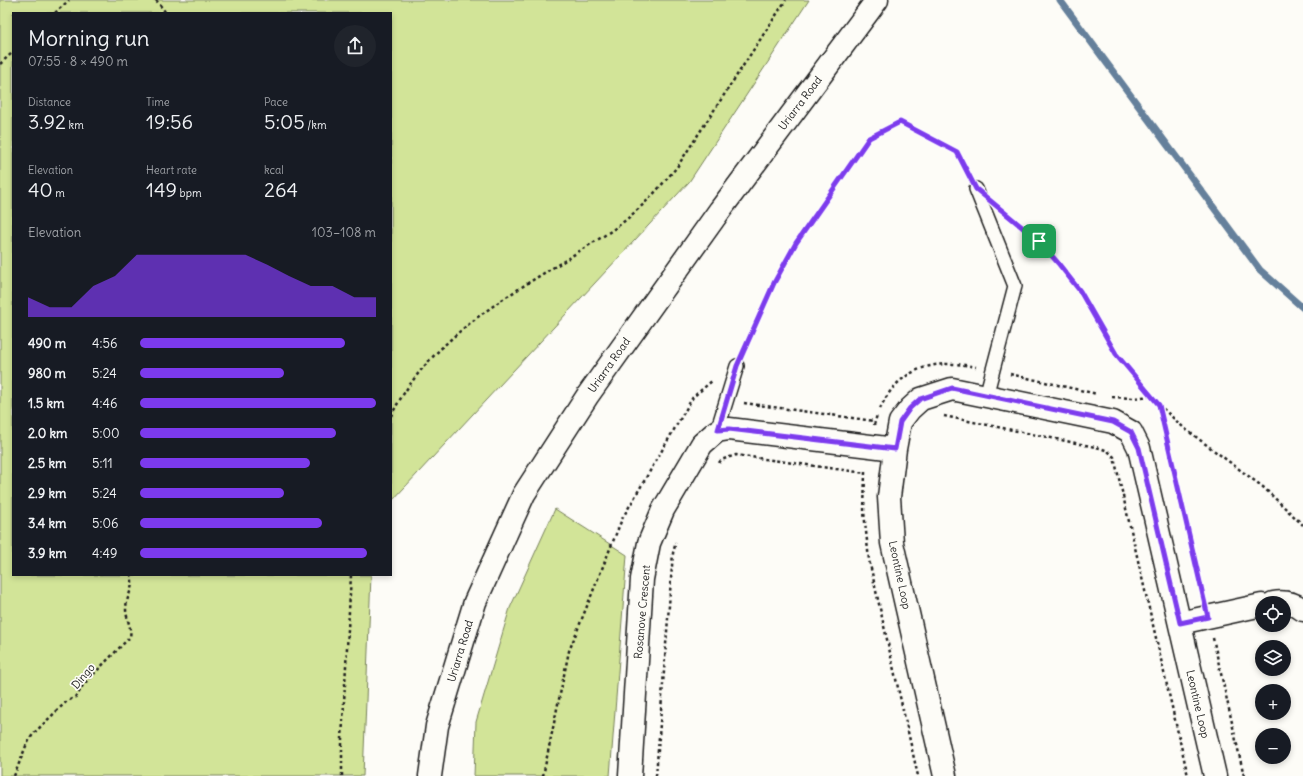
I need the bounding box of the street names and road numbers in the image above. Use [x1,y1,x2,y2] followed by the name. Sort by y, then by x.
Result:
[775,73,825,133] street label: Uriarra Road
[585,334,633,395] street label: Uriarra Road
[886,540,914,610] street label: Leontine Loop
[631,564,653,660] street label: Rosanove Crescent
[444,618,476,684] street label: Uriarra Road
[68,660,98,692] street label: Dingo
[1183,669,1213,739] street label: Leontine Loop

